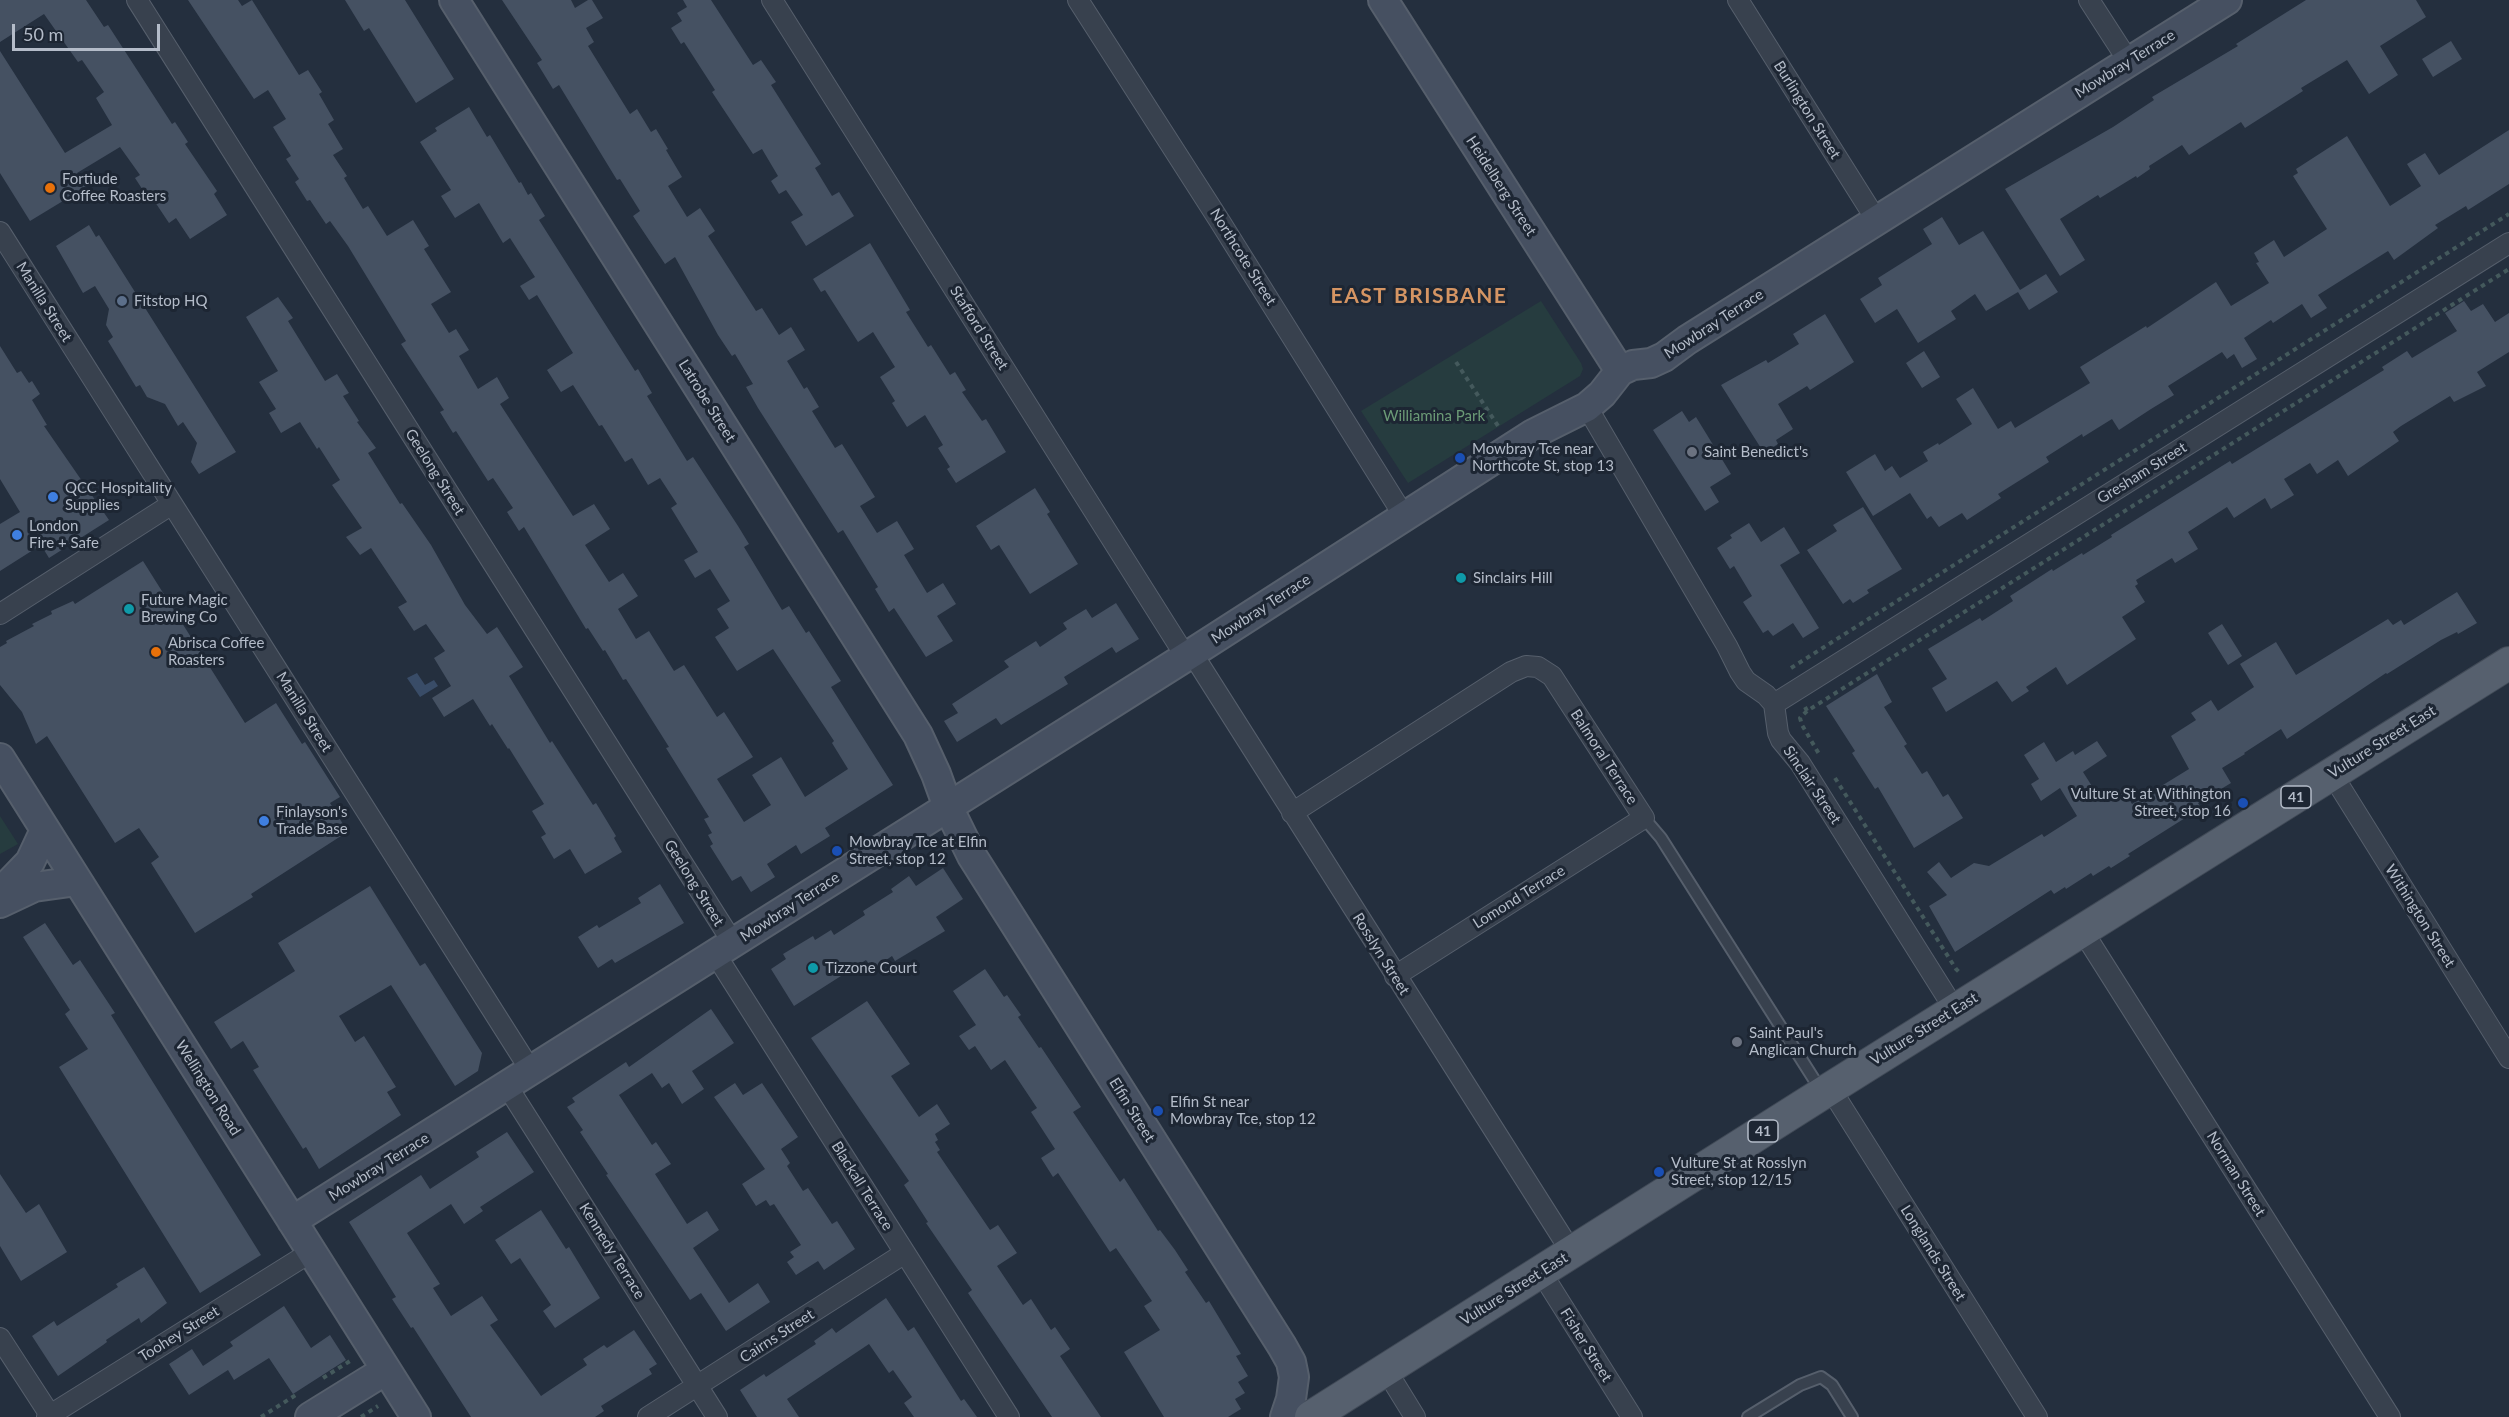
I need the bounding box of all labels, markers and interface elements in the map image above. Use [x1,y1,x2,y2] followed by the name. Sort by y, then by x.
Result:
[15,12,164,50] scale bar
[23,23,63,45] text: 50 m
[2072,26,2178,102] street label: Mowbray Terrace
[1770,58,1844,162] street label: Burlington Street
[1462,133,1540,239] street label: Heidelberg Street
[62,170,166,205] place label: Fortiude Coffee Roasters
[43,181,57,195] marker: Fortiude Coffee Roasters
[1206,205,1280,309] street label: Northcote Street
[12,259,76,345] street label: Manilla Street
[946,283,1012,373] street label: Stafford Street
[1331,283,1507,309] district label: EAST BRISBANE
[1661,285,1767,363] street label: Mowbray Terrace
[134,292,207,310] place label: Fitstop HQ
[115,294,129,308] marker: Fitstop HQ
[675,356,739,446] street label: Latrobe Street
[1383,407,1485,425] park label: Williamina Park
[401,426,469,518] street label: Geelong Street
[2094,438,2190,508] street label: Gresham Street
[1472,440,1614,475] place label: Mowbray Tce near Northcote St, stop 13
[1704,443,1808,461] place label: Saint Benedict's
[1685,445,1699,459] marker: Saint Benedict's
[1453,451,1467,465] marker: Mowbray Tce near Northcote St, stop 13
[65,479,172,514] place label: QCC Hospitality Supplies
[46,490,60,504] marker: QCC Hospitality Supplies
[29,517,99,552] place label: London Fire + Safe
[10,528,24,542] marker: London Fire + Safe
[1473,569,1553,587] place label: Sinclairs Hill
[1208,570,1314,648] street label: Mowbray Terrace
[1454,571,1468,585] marker: Sinclairs Hill
[141,591,228,626] place label: Future Magic Brewing Co
[122,602,136,616] marker: Future Magic Brewing Co
[168,634,264,669] place label: Abrisca Coffee Roasters
[149,645,163,659] marker: Abrisca Coffee Roasters
[272,669,336,755] street label: Manilla Street
[2325,702,2439,782] street label: Vulture Street East
[1567,706,1641,808] street label: Balmoral Terrace
[1779,742,1845,828] street label: Sinclair Street
[2071,785,2231,820] place label: Vulture St at Withington Street, stop 16
[2281,786,2311,808] road number: 41
[2236,796,2250,810] marker: Vulture St at Withington Street, stop 16
[276,803,348,838] place label: Finlayson's Trade Base
[257,814,271,828] marker: Finlayson's Trade Base
[849,833,987,868] place label: Mowbray Tce at Elfin Street, stop 12
[660,837,728,929] street label: Geelong Street
[830,844,844,858] marker: Mowbray Tce at Elfin Street, stop 12
[1470,861,1568,933] street label: Lomond Terrace
[2381,861,2459,971] street label: Withington Street
[737,868,843,946] street label: Mowbray Terrace
[1349,910,1413,998] street label: Rosslyn Street
[825,959,917,977] place label: Tizzone Court
[806,961,820,975] marker: Tizzone Court
[1867,989,1981,1069] street label: Vulture Street East
[1749,1024,1857,1059] place label: Saint Paul's Anglican Church
[1730,1035,1744,1049] marker: Saint Paul's Anglican Church
[172,1037,244,1139] street label: Wellington Road
[1105,1075,1159,1145] street label: Elfin Street
[1170,1093,1316,1128] place label: Elfin St near Mowbray Tce, stop 12
[1151,1104,1165,1118] marker: Elfin St near Mowbray Tce, stop 12
[1748,1120,1778,1142] road number: 41
[2203,1128,2269,1220] street label: Norman Street
[326,1129,432,1205] street label: Mowbray Terrace
[827,1138,897,1234] street label: Blackall Terrace
[1671,1154,1807,1189] place label: Vulture St at Rosslyn Street, stop 12/15
[1652,1165,1666,1179] marker: Vulture St at Rosslyn Street, stop 12/15
[575,1200,649,1302] street label: Kennedy Terrace
[1896,1202,1970,1304] street label: Longlands Street
[1457,1249,1571,1329] street label: Vulture Street East
[136,1302,222,1366] street label: Toohey Street
[737,1305,817,1367] street label: Cairns Street
[1556,1305,1616,1385] street label: Fisher Street

